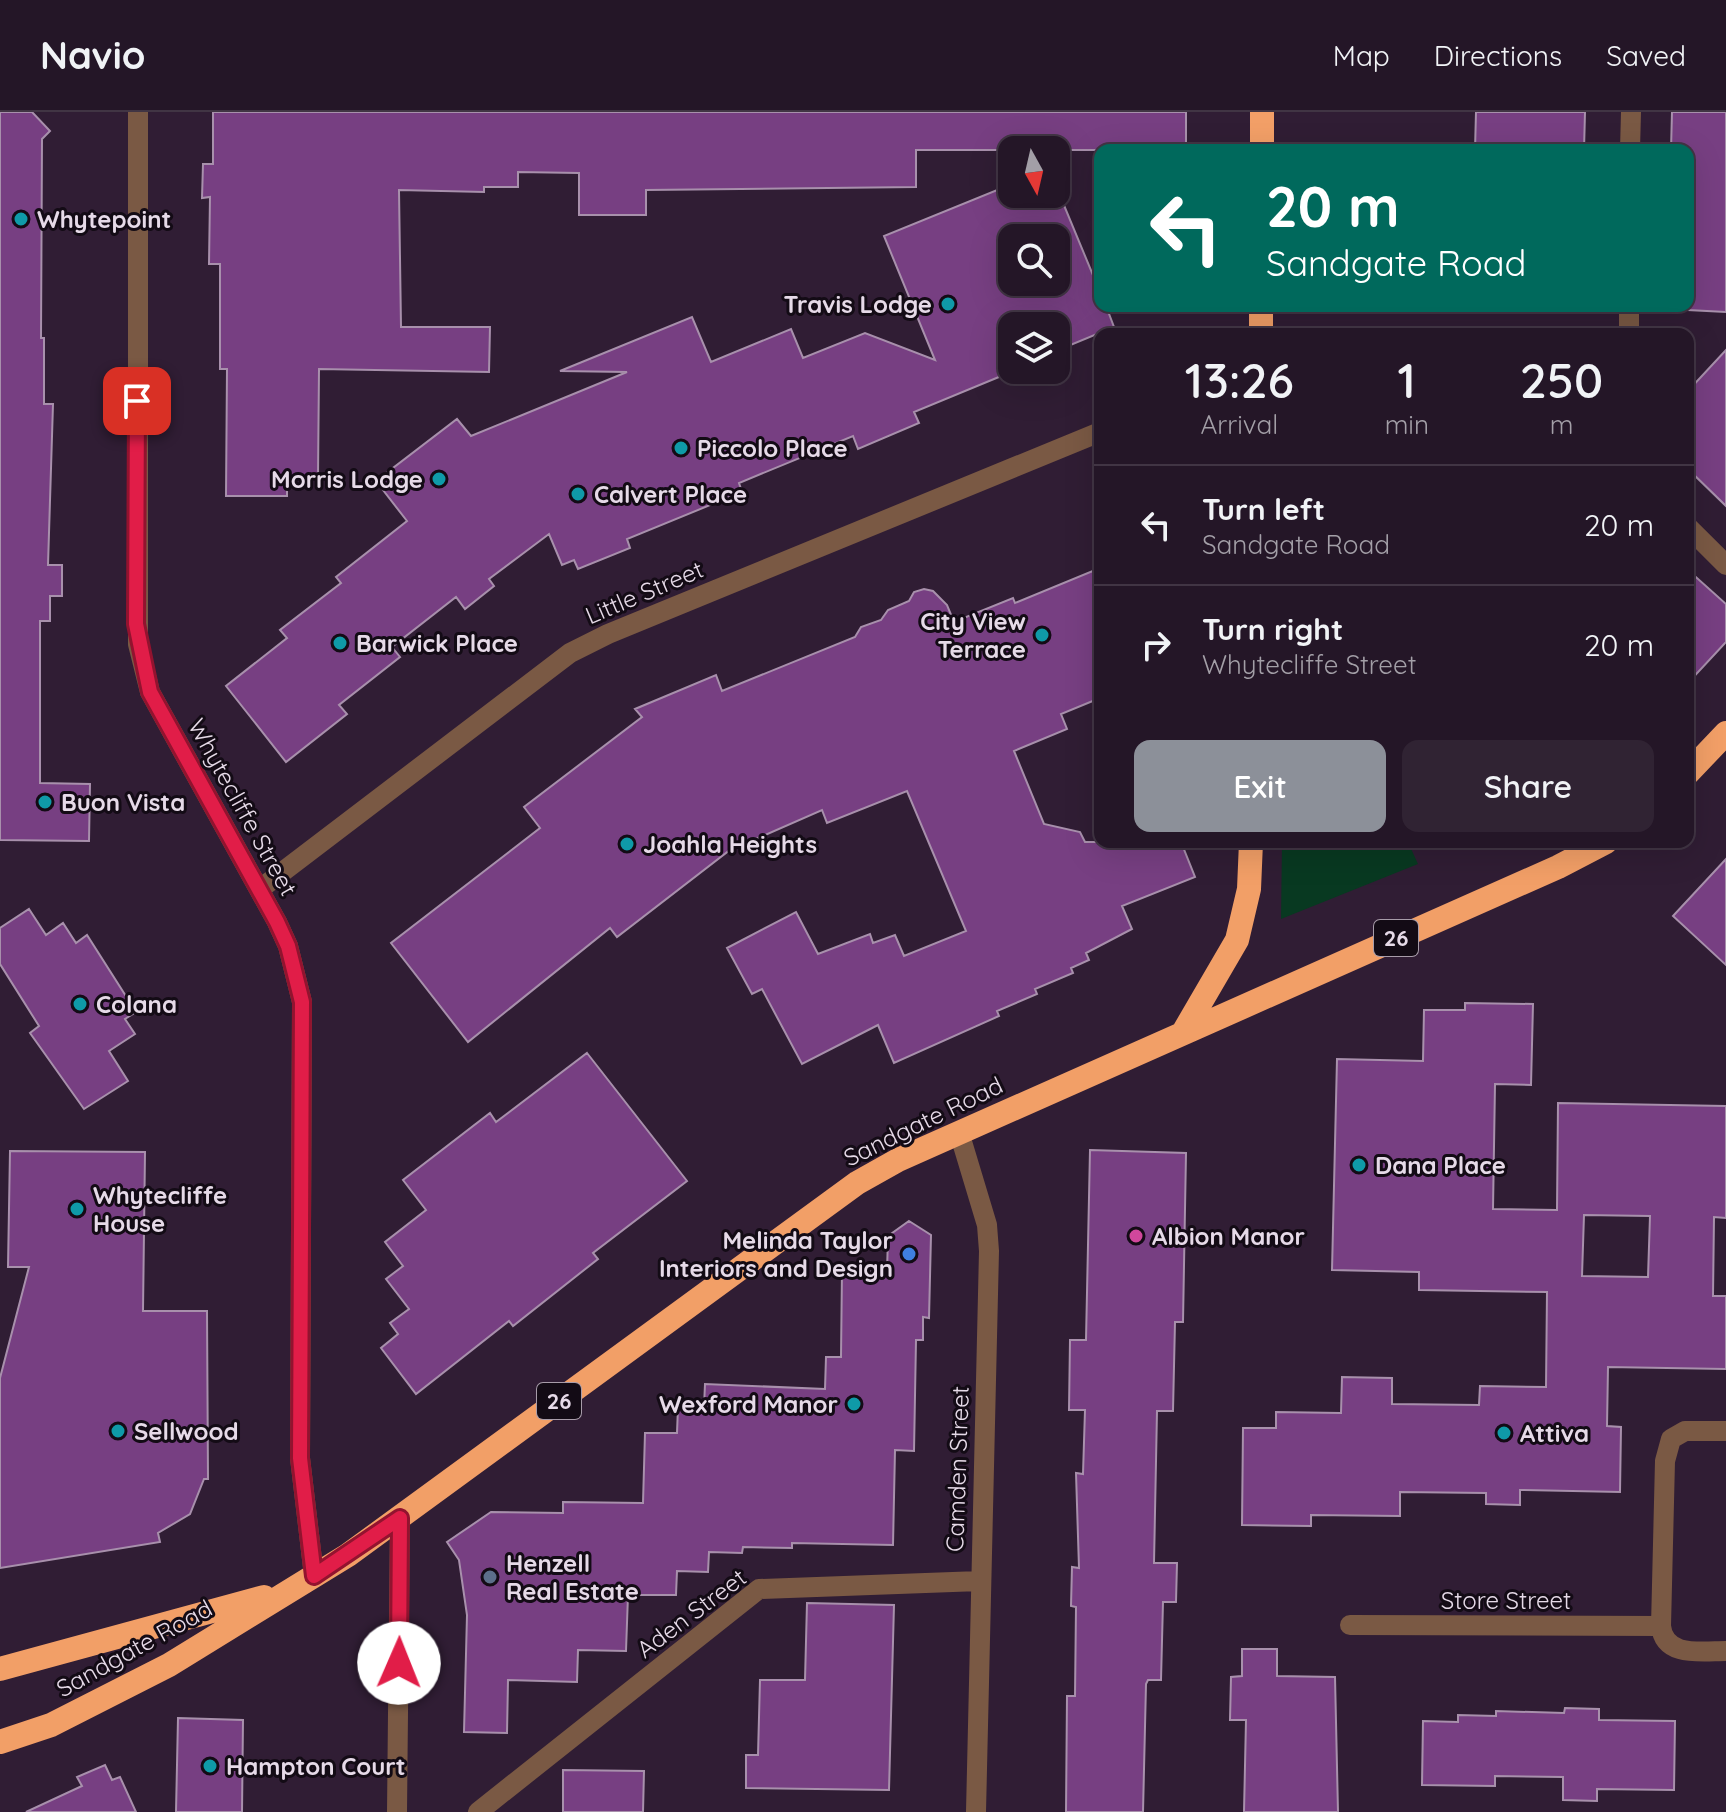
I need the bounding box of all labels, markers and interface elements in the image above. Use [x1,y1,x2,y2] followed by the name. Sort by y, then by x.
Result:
[40,31,145,79] text: Navio
[1333,38,1390,73] text: Map
[1434,38,1562,73] text: Directions
[1606,38,1686,73] text: Saved
[998,136,1070,208] north arrow
[998,136,1070,384] map controls
[1266,171,1400,241] text: 20 m
[1134,176,1238,280] icon: left
[37,204,171,234] place label: Whytepoint
[12,210,30,228] marker: Whytepoint
[998,224,1070,296] button: search
[1266,240,1526,285] text: Sandgate Road
[784,289,932,319] place label: Travis Lodge
[939,295,957,313] marker: Travis Lodge
[998,312,1070,384] button: layers
[1185,350,1294,410] text: 13:26
[1398,350,1416,410] text: 1
[1520,350,1603,410] text: 250
[103,367,171,435] pin
[115,379,159,423] icon: arrive
[1200,408,1278,441] text: Arrival
[1385,408,1429,441] text: min
[1550,408,1573,441] text: m
[697,433,848,463] place label: Piccolo Place
[672,439,690,457] marker: Piccolo Place
[271,464,423,494] place label: Morris Lodge
[430,470,448,488] marker: Morris Lodge
[594,479,747,509] place label: Calvert Place
[569,485,587,503] marker: Calvert Place
[1202,490,1325,528] text: Turn left
[1134,503,1178,547] icon: left
[1584,506,1654,544] text: 20 m
[1202,528,1390,561] text: Sandgate Road
[581,554,707,630] street label: Little Street
[920,606,1026,664] place label: City View Terrace
[1202,610,1343,648] text: Turn right
[1134,623,1178,667] icon: right
[1033,626,1051,644] marker: City View Terrace
[1584,626,1654,664] text: 20 m
[356,628,518,658] place label: Barwick Place
[331,634,349,652] marker: Barwick Place
[1202,648,1416,681] text: Whytecliffe Street
[182,713,304,901] street label: Whytecliffe Street
[1134,740,1386,832] button: Exit
[1402,740,1654,832] button: Share
[61,787,185,817] place label: Buon Vista
[36,793,54,811] marker: Buon Vista
[643,829,817,859] place label: Joahla Heights
[618,835,636,853] marker: Joahla Heights
[1374,920,1418,956] road number: 26
[96,989,177,1019] place label: Colana
[71,995,89,1013] marker: Colana
[838,1069,1008,1173] street label: Sandgate Road
[1375,1150,1506,1180] place label: Dana Place
[1350,1156,1368,1174] marker: Dana Place
[93,1180,227,1238] place label: Whytecliffe House
[68,1200,86,1218] marker: Whytecliffe House
[1152,1221,1305,1251] place label: Albion Manor
[659,1225,893,1283] place label: Melinda Taylor Interiors and Design
[1127,1227,1145,1245] marker: Albion Manor
[900,1245,918,1263] marker: Melinda Taylor Interiors and Design
[537,1383,581,1419] road number: 26
[939,1385,975,1553] street label: Camden Street
[659,1389,838,1419] place label: Wexford Manor
[845,1395,863,1413] marker: Wexford Manor
[134,1416,239,1446] place label: Sellwood
[1520,1418,1589,1448] place label: Attiva
[109,1422,127,1440] marker: Sellwood
[1495,1424,1513,1442] marker: Attiva
[506,1548,639,1606] place label: Henzell Real Estate
[630,1562,752,1664] street label: Aden Street
[481,1568,499,1586] marker: Henzell Real Estate
[1441,1585,1571,1615] street label: Store Street
[51,1593,217,1703] street label: Sandgate Road
[357,1621,441,1705] position arrow
[226,1751,406,1781] place label: Hampton Court
[201,1757,219,1775] marker: Hampton Court

